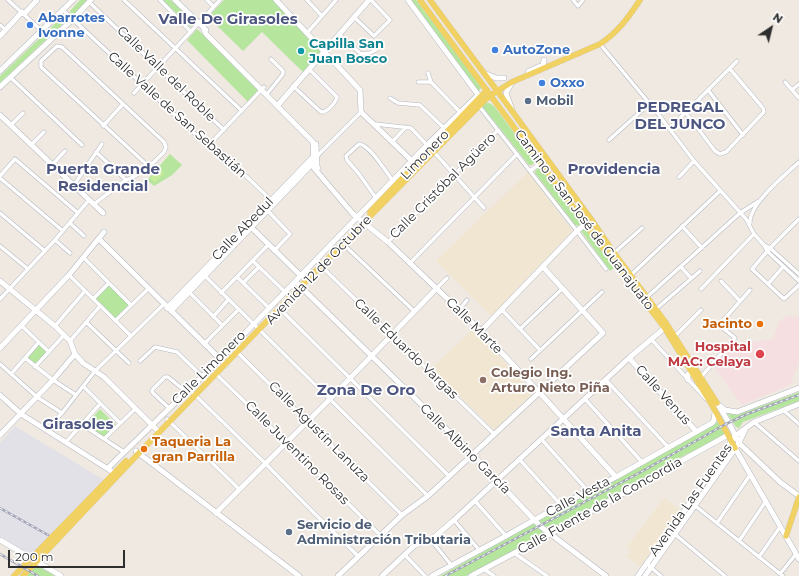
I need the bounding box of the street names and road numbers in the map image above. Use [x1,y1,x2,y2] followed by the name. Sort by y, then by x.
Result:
[114,23,218,125] street label: Calle Valle del Roble
[104,49,250,181] street label: Calle Valle de San Sebastián
[398,127,452,183] street label: Limonero
[511,127,657,313] street label: Camino a San José de Guanajuato
[387,130,499,242] street label: Calle Cristóbal Agüero
[209,194,277,264] street label: Calle Abedul
[263,212,375,328] street label: Avenida 12 de Octubre
[351,295,461,403] street label: Calle Eduardo Vargas
[443,295,505,357] street label: Calle Marte
[169,328,249,408] street label: Calle Limonero
[632,362,694,428] street label: Calle Venus
[265,378,373,486] street label: Calle Agustín Lanuza
[242,398,352,508] street label: Calle Juventino Rosas
[416,400,514,498] street label: Calle Albino García
[646,441,736,559] street label: Avenida Las Fuentes
[515,454,685,558] street label: Calle Fuente de la Concordia
[543,474,613,520] street label: Calle Vesta

